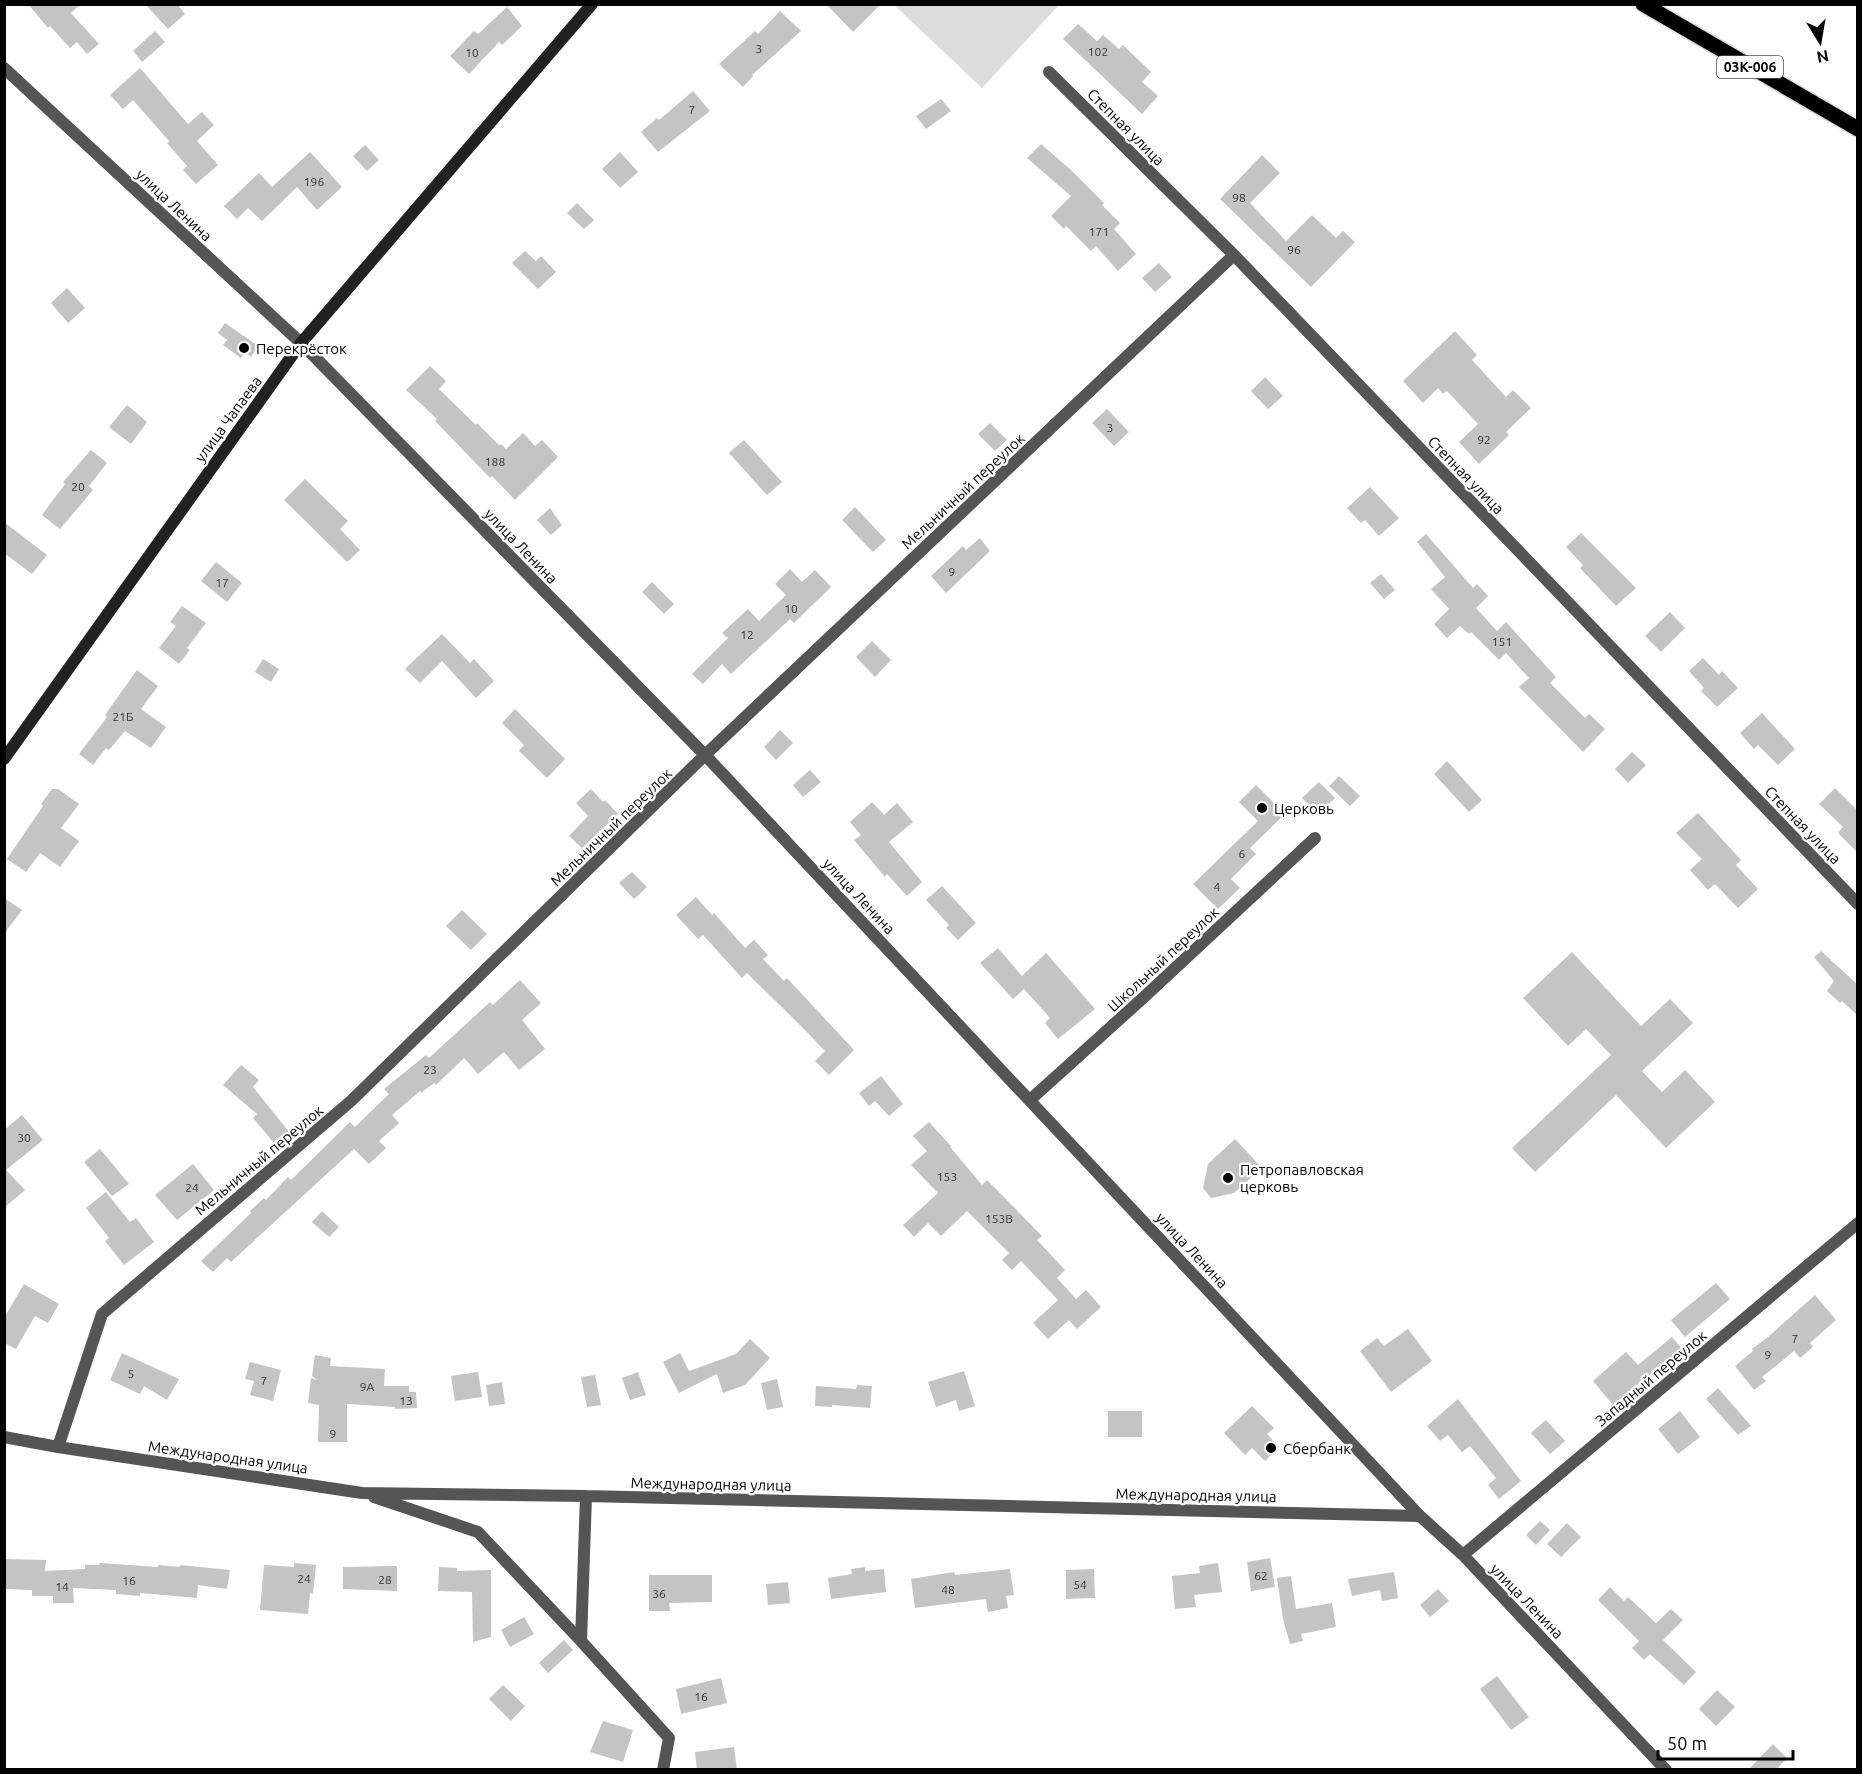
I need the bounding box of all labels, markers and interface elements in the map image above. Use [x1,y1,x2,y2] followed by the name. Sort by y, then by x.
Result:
[1790,12,1850,72] north arrow
[756,42,762,55] house number: 3
[1088,45,1108,58] house number: 102
[465,46,479,59] house number: 10
[1815,47,1830,67] text: N
[1717,56,1783,78] road number: 03К-006
[1084,85,1168,169] street label: Степная улица
[689,103,695,116] house number: 7
[133,166,215,244] street label: улица Ленина
[304,175,324,188] house number: 196
[1232,191,1246,204] house number: 98
[1089,225,1109,238] house number: 171
[1287,243,1301,256] house number: 96
[256,340,347,357] place label: Перекрёсток
[237,341,251,355] marker: Перекрёсток
[191,373,265,465] street label: улица Чапаева
[1107,421,1113,434] house number: 3
[898,429,1028,552] street label: Мельничный переулок
[1425,433,1507,517] street label: Степная улица
[1477,433,1491,446] house number: 92
[485,455,505,468] house number: 188
[71,480,85,493] house number: 20
[481,505,561,587] street label: улица Ленина
[949,565,955,578] house number: 9
[215,576,229,589] house number: 17
[784,602,798,615] house number: 10
[740,628,754,641] house number: 12
[1492,635,1512,648] house number: 151
[113,710,133,723] house number: 21Б
[547,765,675,889] street label: Мельничный переулок
[1762,783,1844,867] street label: Степная улица
[1274,800,1334,817] place label: Церковь
[1255,801,1269,815] marker: Церковь
[1239,847,1246,860] house number: 6
[820,855,898,937] street label: улица Ленина
[1214,880,1221,893] house number: 4
[1104,903,1222,1015] street label: Школьный переулок
[423,1063,437,1076] house number: 23
[192,1101,327,1219] street label: Мельничный переулок
[17,1131,31,1144] house number: 30
[1240,1161,1364,1195] place label: Петропавловская церковь
[937,1170,957,1183] house number: 153
[1221,1171,1235,1185] marker: Петропавловская церковь
[185,1181,199,1194] house number: 24
[1153,1209,1231,1291] street label: улица Ленина
[985,1212,1013,1225] house number: 153В
[1592,1326,1710,1429] street label: Западный переулок
[1792,1332,1798,1345] house number: 7
[1765,1348,1771,1361] house number: 9
[128,1367,134,1380] house number: 5
[261,1374,267,1387] house number: 7
[360,1380,374,1393] house number: 9А
[399,1394,413,1407] house number: 13
[330,1427,336,1440] house number: 9
[147,1437,309,1477] street label: Международная улица
[1283,1440,1351,1457] place label: Сбербанк
[1264,1441,1278,1455] marker: Сбербанк
[630,1474,792,1494] street label: Международная улица
[1115,1485,1277,1505] street label: Международная улица
[1487,1560,1567,1642] street label: улица Ленина
[1254,1569,1268,1582] house number: 62
[297,1572,311,1585] house number: 24
[378,1573,392,1586] house number: 28
[122,1574,136,1587] house number: 16
[1073,1578,1087,1591] house number: 54
[55,1580,69,1593] house number: 14
[941,1583,955,1596] house number: 48
[652,1587,666,1600] house number: 36
[694,1690,708,1703] house number: 16
[1658,1723,1793,1761] scale bar
[1667,1733,1707,1753] text: 50 m

